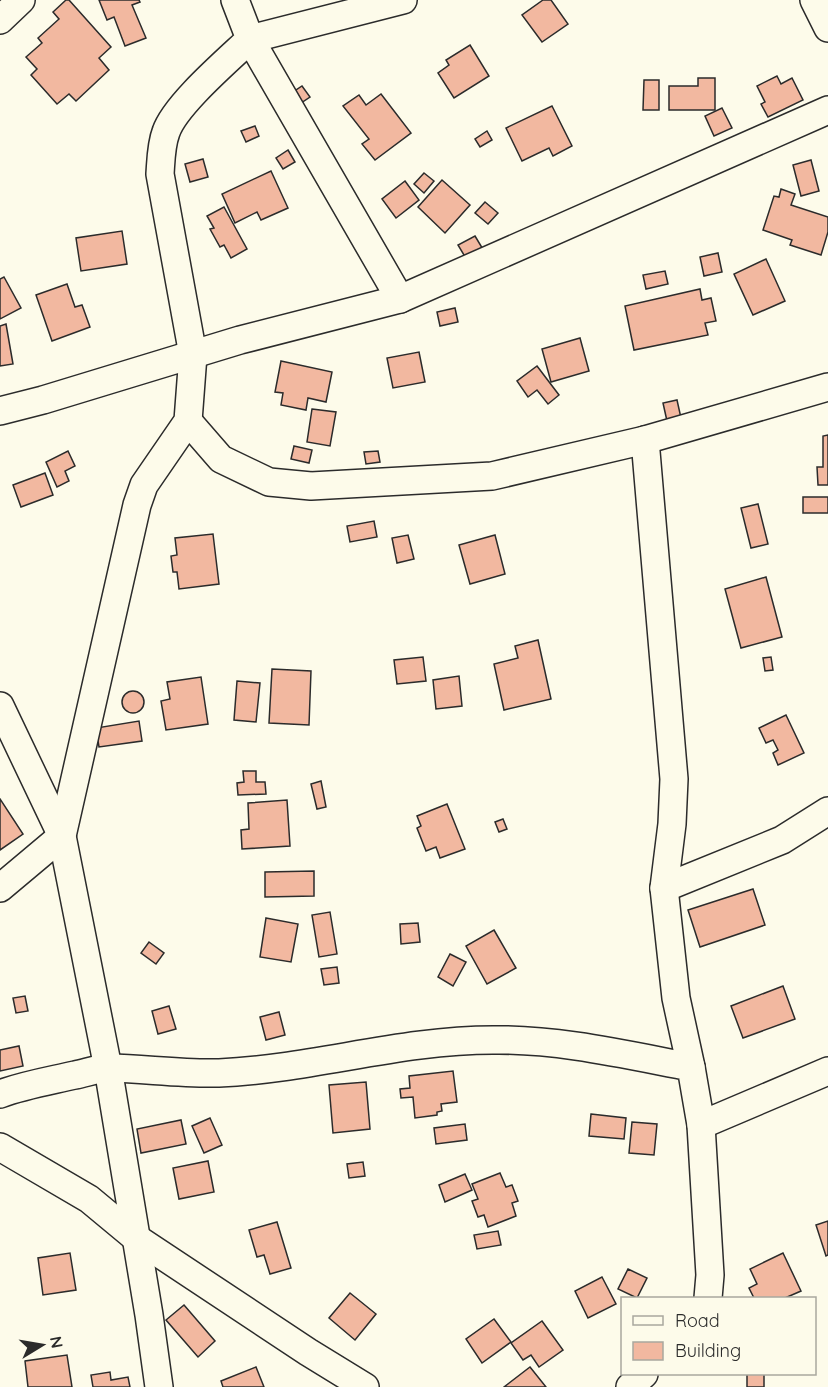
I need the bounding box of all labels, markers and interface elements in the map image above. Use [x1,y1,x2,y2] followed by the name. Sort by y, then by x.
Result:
[621,1297,816,1375] legend
[675,1309,720,1332] text: Road
[12,1315,72,1375] north arrow
[46,1334,68,1350] text: N
[675,1339,741,1362] text: Building

